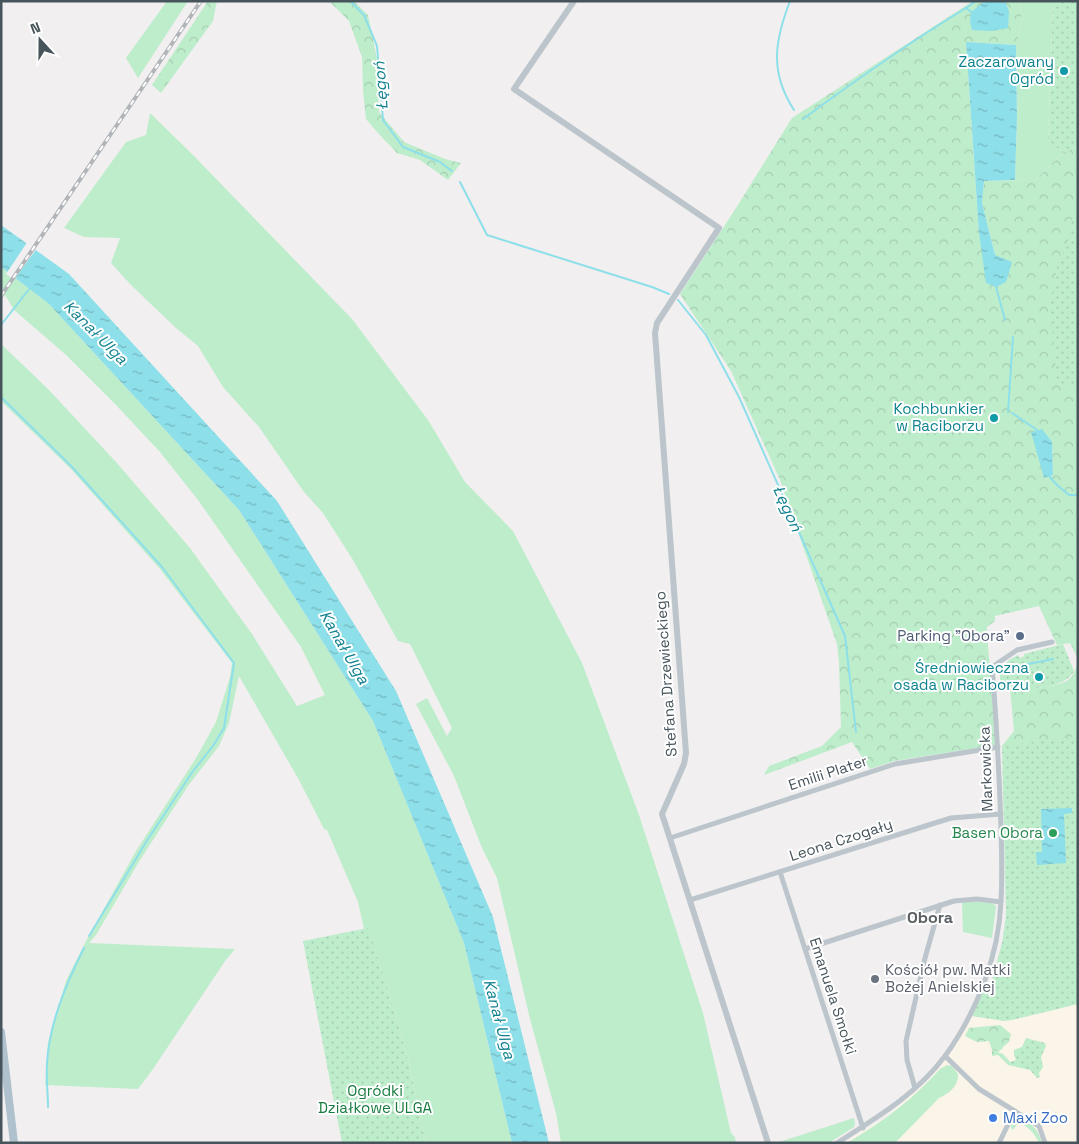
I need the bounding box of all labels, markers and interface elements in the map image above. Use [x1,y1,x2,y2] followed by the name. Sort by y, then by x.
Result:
[15,15,65,65] north arrow
[28,18,43,38] text: N
[959,52,1054,88] place label: Zaczarowany Ogród
[368,60,393,111] water label: Łęgoń
[1058,65,1070,77] marker: Zaczarowany Ogród
[59,296,133,369] water label: Kanał Ulga
[893,399,984,435] place label: Kochbunkier w Raciborzu
[988,412,1000,424] marker: Kochbunkier w Raciborzu
[768,482,808,536] water label: Łęgoń
[650,591,681,758] street label: Stefana Drzewieckiego
[315,607,375,689] water label: Kanał Ulga
[897,626,1010,645] place label: Parking "Obora"
[1014,630,1026,642] marker: Parking "Obora"
[893,658,1029,694] place label: Średniowieczna osada w Raciborzu
[1033,671,1045,683] marker: Średniowieczna osada w Raciborzu
[975,726,996,812] street label: Markowicka
[786,751,870,794] street label: Emilii Plater
[787,814,895,865] street label: Leona Czogały
[952,823,1043,842] place label: Basen Obora
[1047,827,1059,839] marker: Basen Obora
[907,907,953,928] district label: Obora
[806,935,861,1057] street label: Emanuela Smołki
[885,960,1010,996] place label: Kościół pw. Matki Bożej Anielskiej
[869,973,881,985] marker: Kościół pw. Matki Bożej Anielskiej
[479,977,520,1062] water label: Kanał Ulga
[318,1081,433,1117] park label: Ogródki Działkowe ULGA
[1003,1108,1068,1127] place label: Maxi Zoo
[987,1112,999,1124] marker: Maxi Zoo

